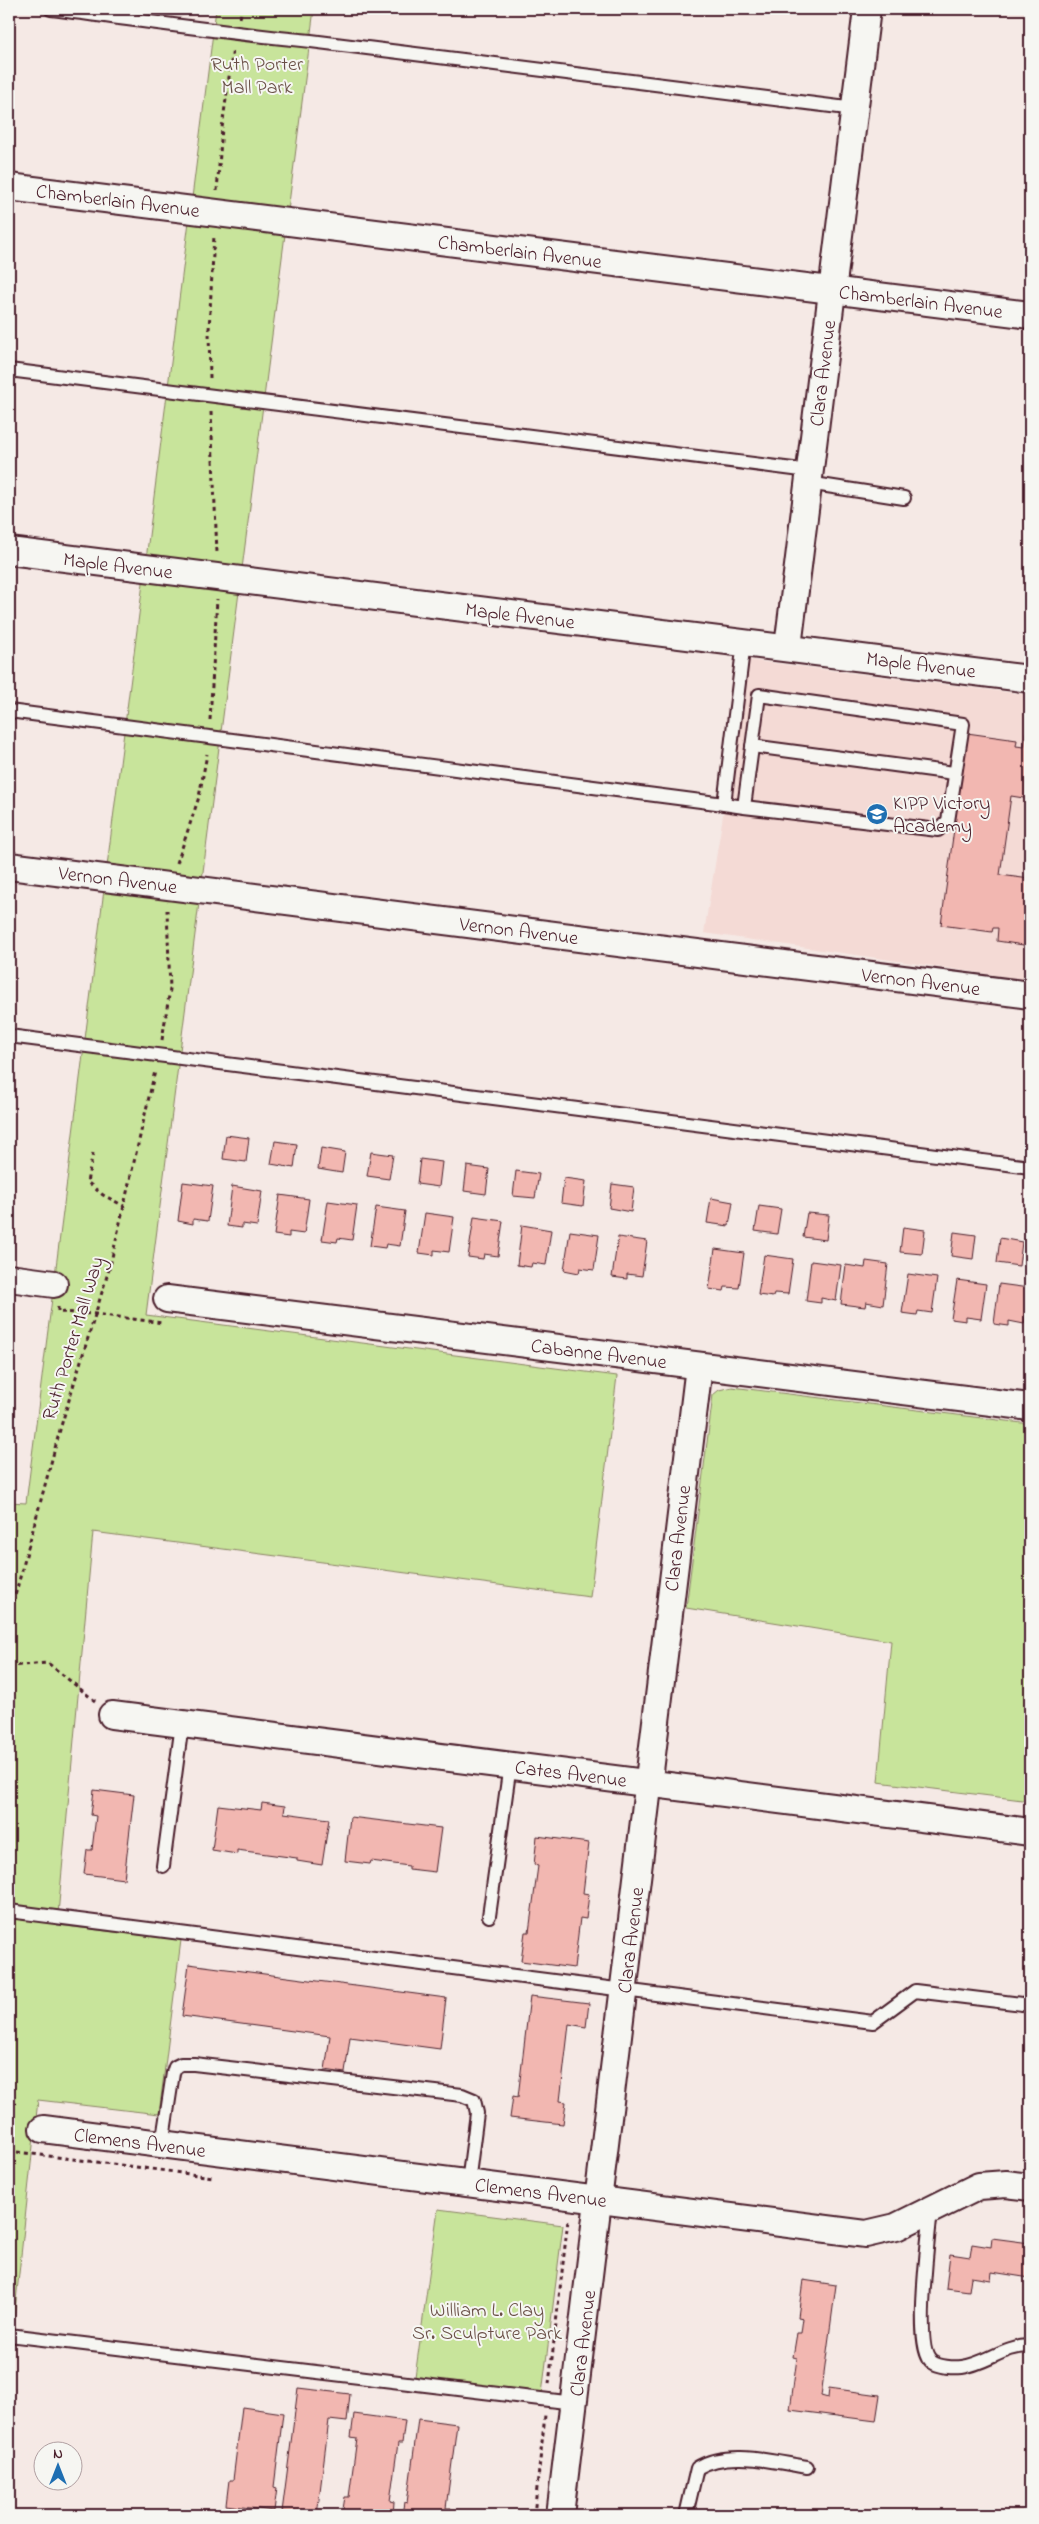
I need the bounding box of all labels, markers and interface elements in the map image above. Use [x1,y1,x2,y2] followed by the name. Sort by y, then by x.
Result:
[211,51,304,103] park label: Ruth Porter Mall Park
[34,178,201,227] street label: Chamberlain Avenue
[436,229,603,278] street label: Chamberlain Avenue
[837,279,1004,328] street label: Chamberlain Avenue
[804,318,845,428] street label: Clara Avenue
[61,546,174,589] street label: Maple Avenue
[463,596,576,639] street label: Maple Avenue
[864,645,977,688] street label: Maple Avenue
[893,790,990,842] place label: KIPP Victory Academy
[865,802,889,826] school or university icon: KIPP Victory Academy
[56,860,179,903] street label: Vernon Avenue
[457,911,580,954] street label: Vernon Avenue
[859,962,982,1005] street label: Vernon Avenue
[36,1253,113,1424] street label: Ruth Porter Mall Way
[529,1333,668,1378] street label: Cabanne Avenue
[659,1483,700,1593] street label: Clara Avenue
[513,1754,628,1797] street label: Cates Avenue
[612,1885,653,1995] street label: Clara Avenue
[72,2122,207,2167] street label: Clemens Avenue
[473,2172,608,2217] street label: Clemens Avenue
[564,2288,605,2398] street label: Clara Avenue
[412,2297,562,2349] park label: William L. Clay Sr. Sculpture Park
[32,2442,82,2492] north arrow
[53,2444,63,2465] text: N

